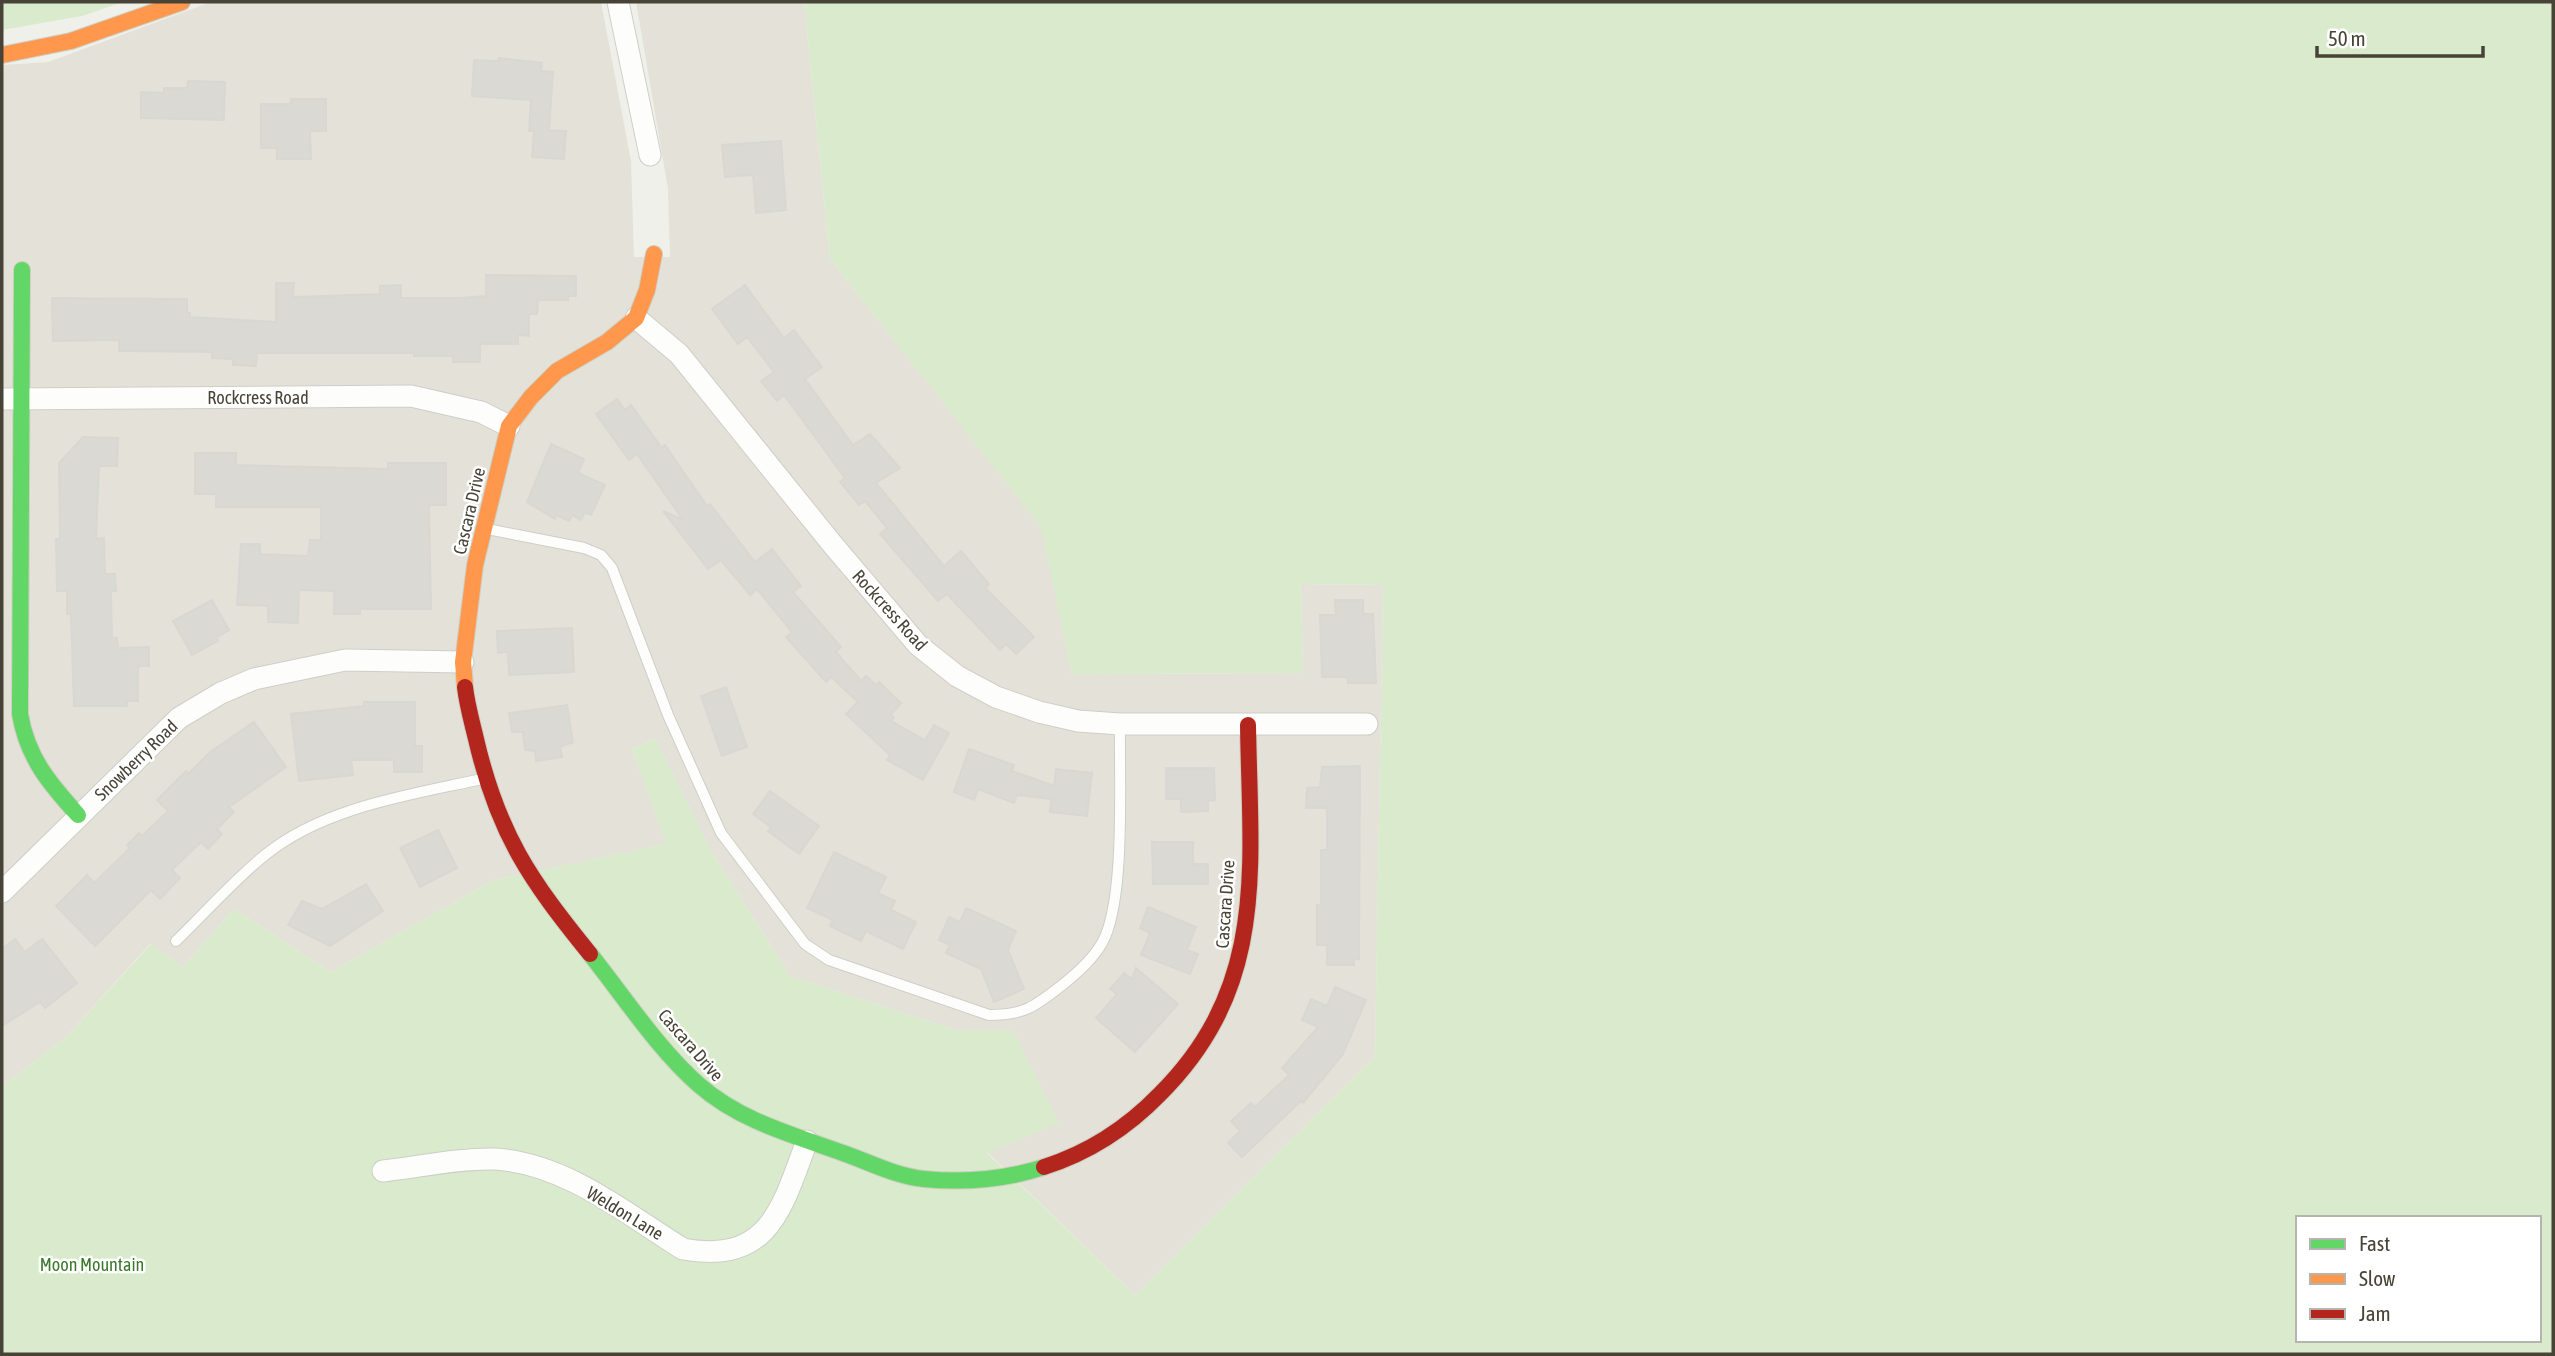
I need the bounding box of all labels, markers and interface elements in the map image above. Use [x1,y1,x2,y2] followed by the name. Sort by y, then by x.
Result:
[2317,14,2483,58] scale bar
[2328,26,2366,50] text: 50 m
[207,387,309,408] street label: Rockcress Road
[449,465,489,557] street label: Cascara Drive
[848,565,932,655] street label: Rockcress Road
[90,715,182,805] street label: Snowberry Road
[1211,859,1239,949] street label: Cascara Drive
[654,1005,728,1085] street label: Cascara Drive
[583,1182,667,1244] street label: Weldon Lane
[2296,1216,2541,1342] legend
[2359,1231,2390,1255] text: Fast
[40,1254,144,1275] park label: Moon Mountain
[2359,1266,2396,1290] text: Slow
[2359,1301,2391,1325] text: Jam

